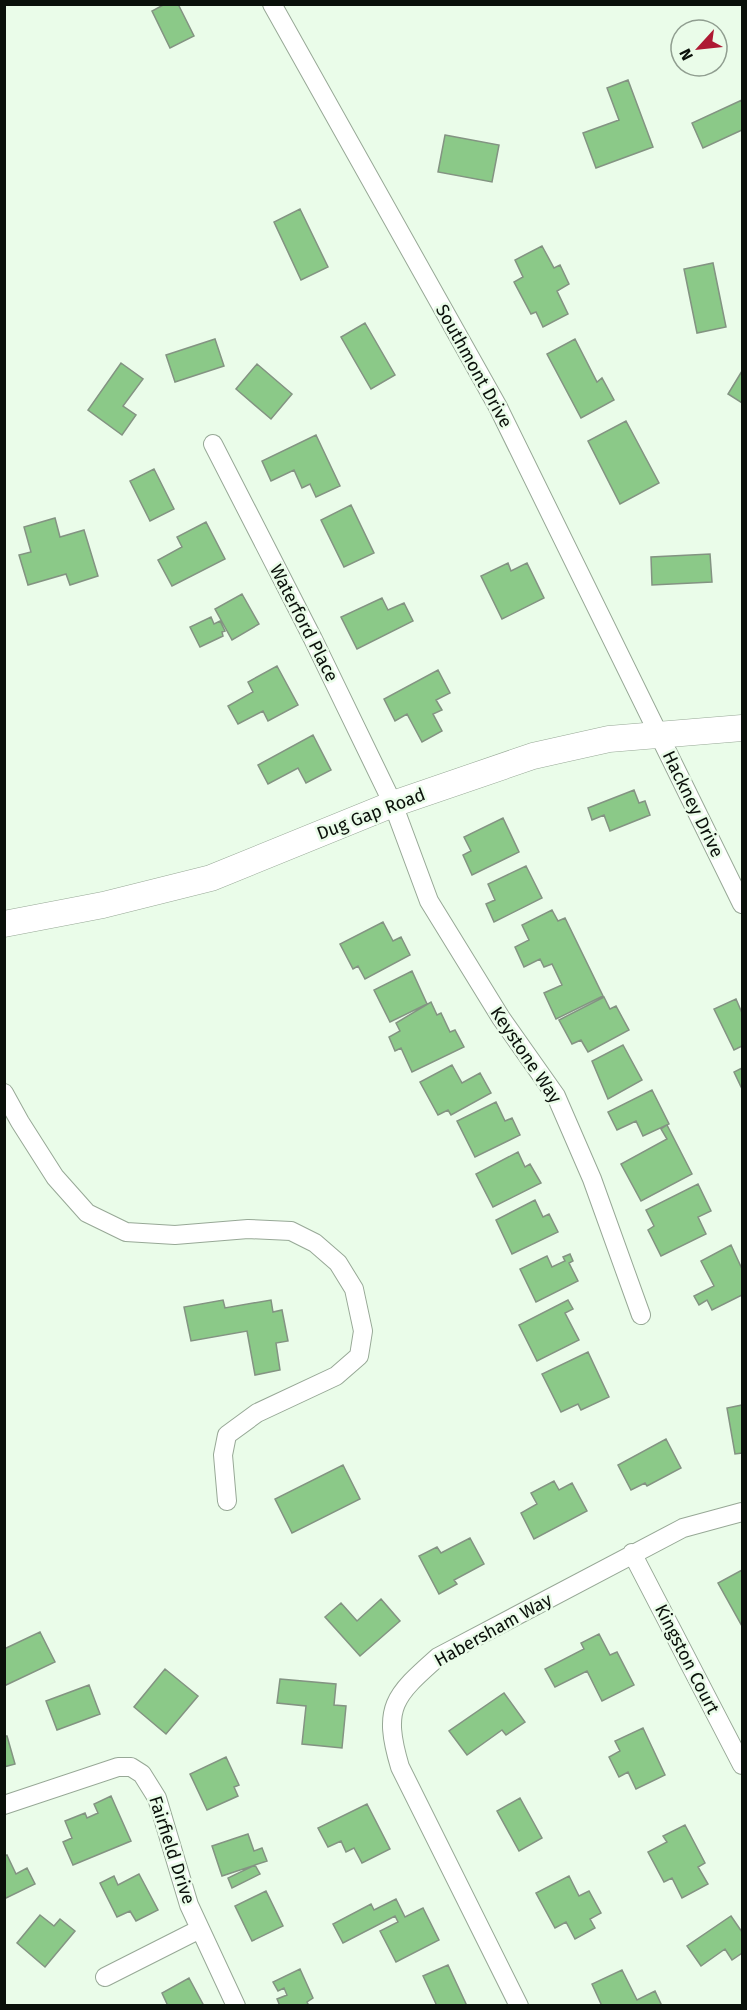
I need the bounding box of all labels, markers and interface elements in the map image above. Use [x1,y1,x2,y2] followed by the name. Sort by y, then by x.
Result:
[669,18,729,78] north arrow
[675,46,697,64] text: N
[431,300,517,432] street label: Southmont Drive
[265,561,343,685] street label: Waterford Place
[658,747,728,861] street label: Hackney Drive
[314,783,428,845] street label: Dug Gap Road
[486,1003,566,1108] street label: Keystone Way
[430,1589,556,1671] street label: Habersham Way
[650,1601,724,1718] street label: Kingston Court
[144,1793,200,1907] street label: Fairfield Drive

